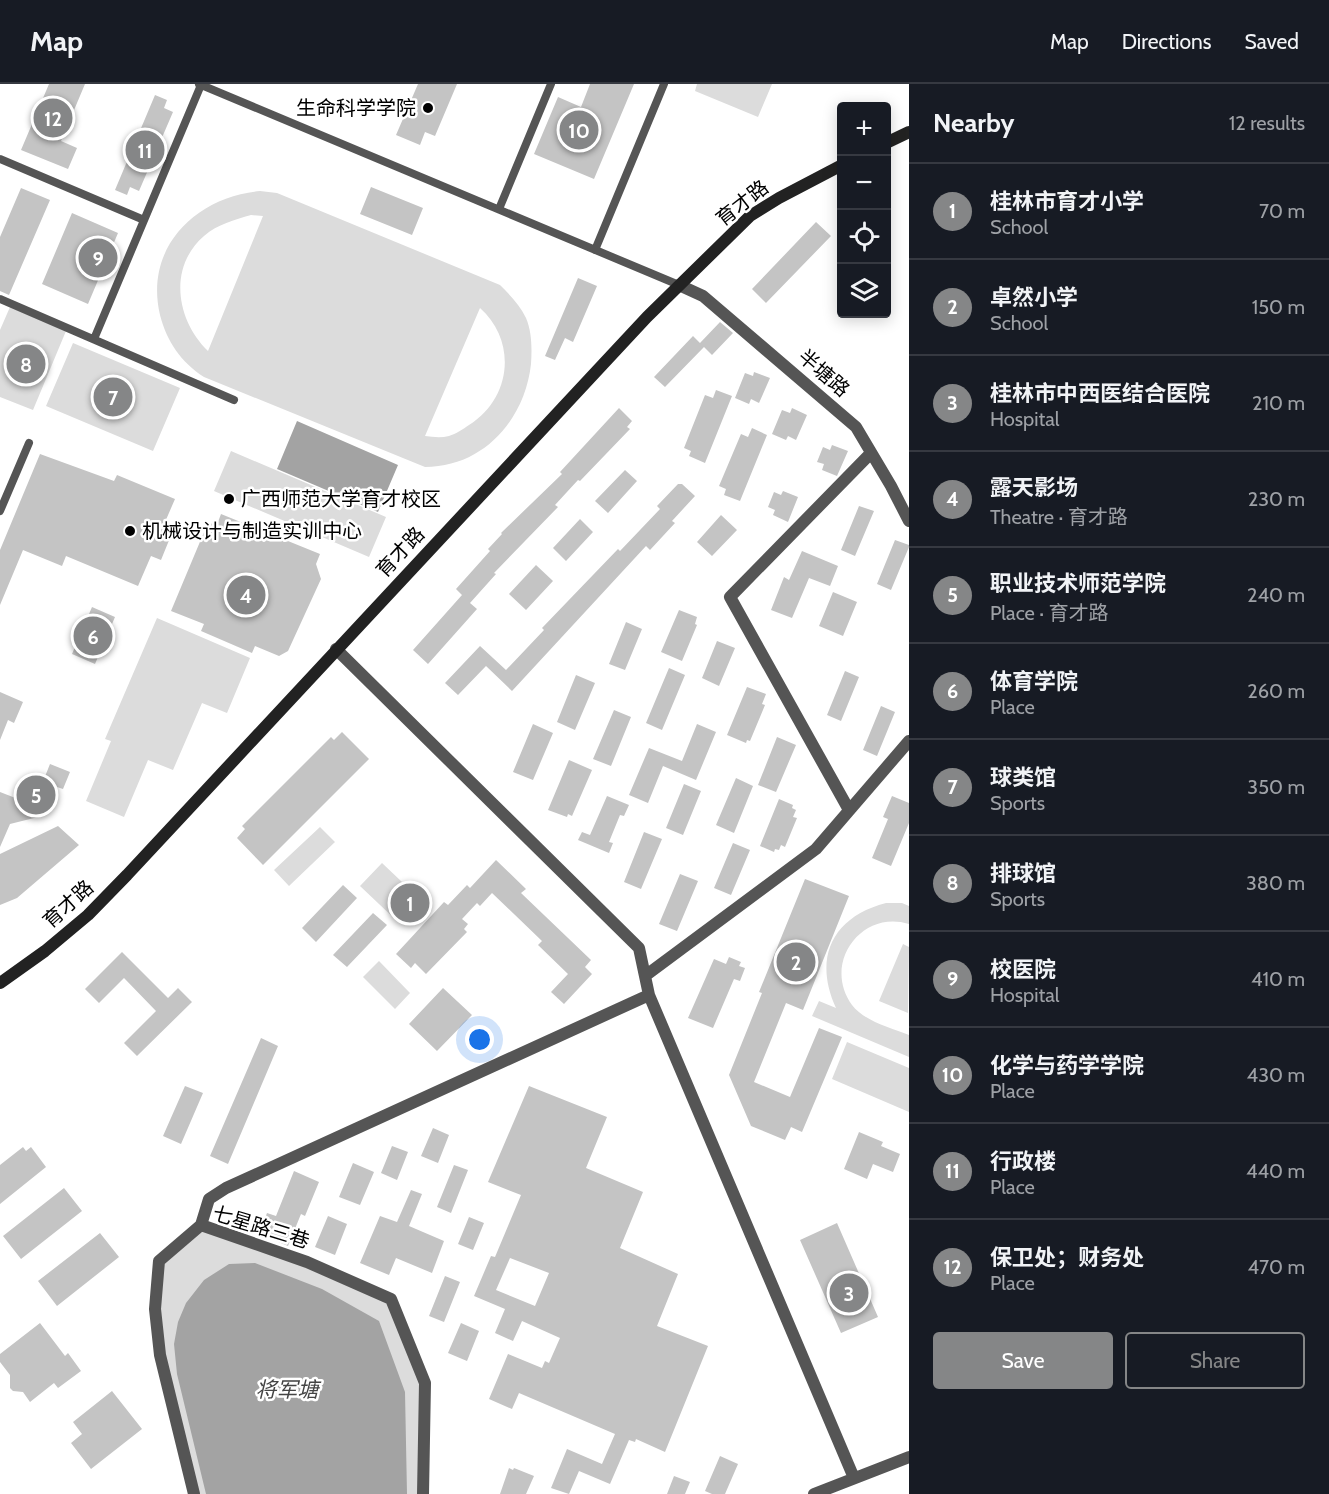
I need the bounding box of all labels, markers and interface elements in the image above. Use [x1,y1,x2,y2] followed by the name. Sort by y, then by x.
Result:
[30,24,83,58] text: Map
[1050,29,1089,54] text: Map
[1122,29,1211,54] text: Directions
[1244,29,1299,54] text: Saved
[34,96,72,141] pin: 12
[296,96,416,120] place label: 生命科学学院
[421,101,435,115] marker: 生命科学学院
[837,102,891,318] map controls
[837,102,891,156] button: +
[933,107,1014,139] text: Nearby
[560,108,598,152] pin: 10
[1229,111,1305,135] text: 12 results
[126,128,164,172] pin: 11
[837,156,891,210] button: −
[711,175,773,231] street label: 育才路
[990,188,1144,215] text: 桂林市育才小学
[949,199,956,223] text: 1
[1259,199,1305,223] text: 70 m
[837,210,891,264] button: locate
[990,215,1048,239] text: School
[78,236,118,280] pin: 9
[837,264,891,318] button: layers
[990,284,1078,311] text: 卓然小学
[947,295,958,319] text: 2
[1252,295,1305,319] text: 150 m
[990,311,1048,335] text: School
[6,342,46,386] pin: 8
[793,344,855,402] street label: 半塘路
[94,374,132,420] pin: 7
[990,380,1210,407] text: 桂林市中西医结合医院
[947,391,958,415] text: 3
[1252,391,1305,415] text: 210 m
[990,407,1060,431] text: Hospital
[990,474,1078,501] text: 露天影场
[241,487,441,511] place label: 广西师范大学育才校区
[946,487,959,511] text: 4
[1248,487,1305,511] text: 230 m
[222,492,236,506] marker: 广西师范大学育才校区
[990,505,1128,529] text: Theatre · 育才路
[142,519,362,543] place label: 机械设计与制造实训中心
[371,522,429,582] street label: 育才路
[123,524,137,538] marker: 机械设计与制造实训中心
[990,570,1166,597] text: 职业技术师范学院
[226,572,266,618] pin: 4
[947,583,958,607] text: 5
[1247,583,1305,607] text: 240 m
[990,601,1109,625] text: Place · 育才路
[74,614,112,658] pin: 6
[990,668,1078,695] text: 体育学院
[947,679,958,703] text: 6
[1247,679,1305,703] text: 260 m
[990,695,1035,719] text: Place
[990,764,1056,791] text: 球类馆
[16,772,56,818] pin: 5
[947,775,958,799] text: 7
[1247,775,1305,799] text: 350 m
[990,791,1045,815] text: Sports
[990,860,1056,887] text: 排球馆
[946,871,959,895] text: 8
[1246,871,1305,895] text: 380 m
[38,875,98,933] street label: 育才路
[390,880,430,926] pin: 1
[990,887,1045,911] text: Sports
[776,940,816,984] pin: 2
[990,956,1056,983] text: 校医院
[947,967,958,991] text: 9
[1251,967,1305,991] text: 410 m
[990,983,1060,1007] text: Hospital
[465,1025,494,1054] your location
[990,1052,1144,1079] text: 化学与药学学院
[942,1063,963,1087] text: 10
[1247,1063,1305,1087] text: 430 m
[990,1079,1035,1103] text: Place
[990,1148,1056,1175] text: 行政楼
[945,1159,960,1183] text: 11
[1246,1159,1305,1183] text: 440 m
[990,1175,1035,1199] text: Place
[210,1201,312,1253] street label: 七星路三巷
[990,1244,1144,1271] text: 保卫处；财务处
[944,1255,961,1279] text: 12
[1248,1255,1305,1279] text: 470 m
[830,1270,868,1316] pin: 3
[990,1271,1035,1295] text: Place
[933,1332,1113,1389] button: Save
[1125,1332,1305,1389] button: Share
[256,1377,321,1402] water label: 将军塘

